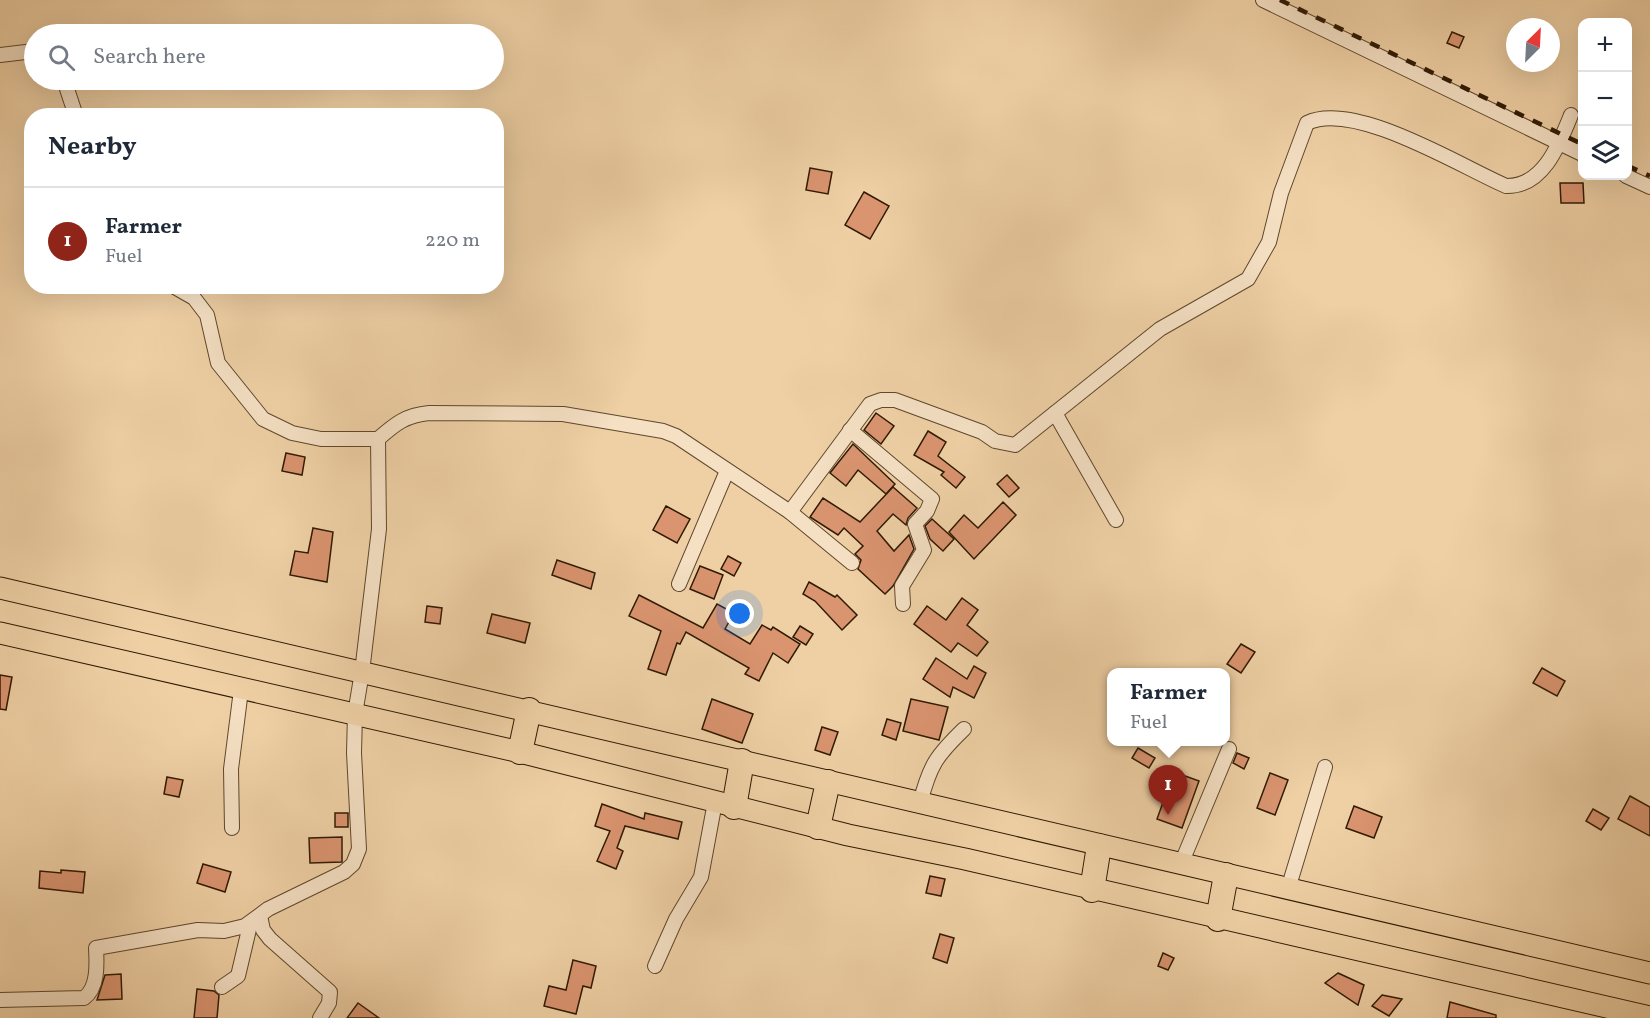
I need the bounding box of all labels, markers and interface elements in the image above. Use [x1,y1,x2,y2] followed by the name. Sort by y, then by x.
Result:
[1506,18,1560,72] north arrow
[1578,18,1632,180] map controls
[1578,18,1632,72] button: +
[24,24,504,90] search box
[45,41,78,74] icon: search
[93,42,206,73] text: Search here
[1578,72,1632,126] button: −
[1578,126,1632,180] button: layers
[48,129,137,165] text: Nearby
[105,212,182,243] text: Farmer
[63,227,72,255] text: 1
[425,227,480,255] text: 220 m
[105,243,142,271] text: Fuel
[725,599,754,628] your location
[1107,668,1230,746] popup
[1130,678,1207,709] text: Farmer
[1130,709,1167,737] text: Fuel
[1148,766,1188,815] pin: 1

